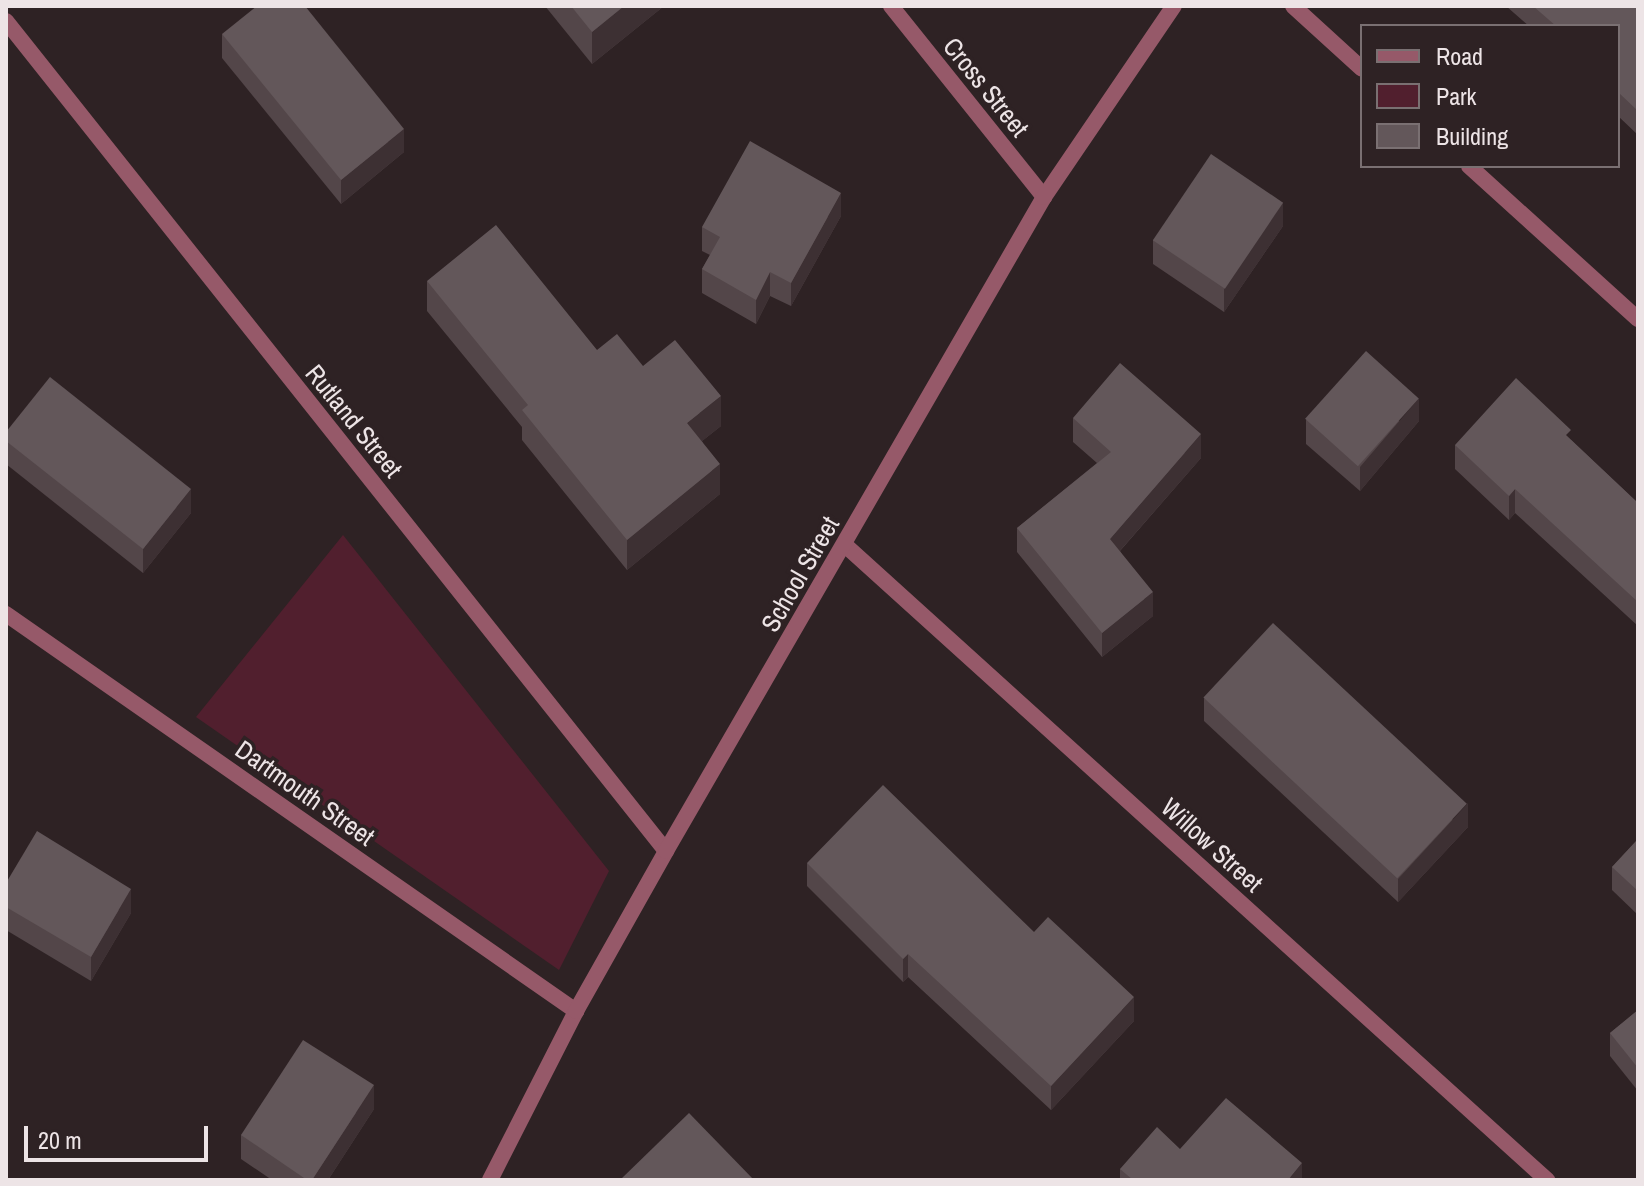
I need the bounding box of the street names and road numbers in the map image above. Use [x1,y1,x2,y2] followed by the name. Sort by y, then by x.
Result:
[937,31,1035,143] street label: Cross Street
[299,358,409,484] street label: Rutland Street
[754,511,846,637] street label: School Street
[230,734,380,852] street label: Dartmouth Street
[1155,791,1269,899] street label: Willow Street

